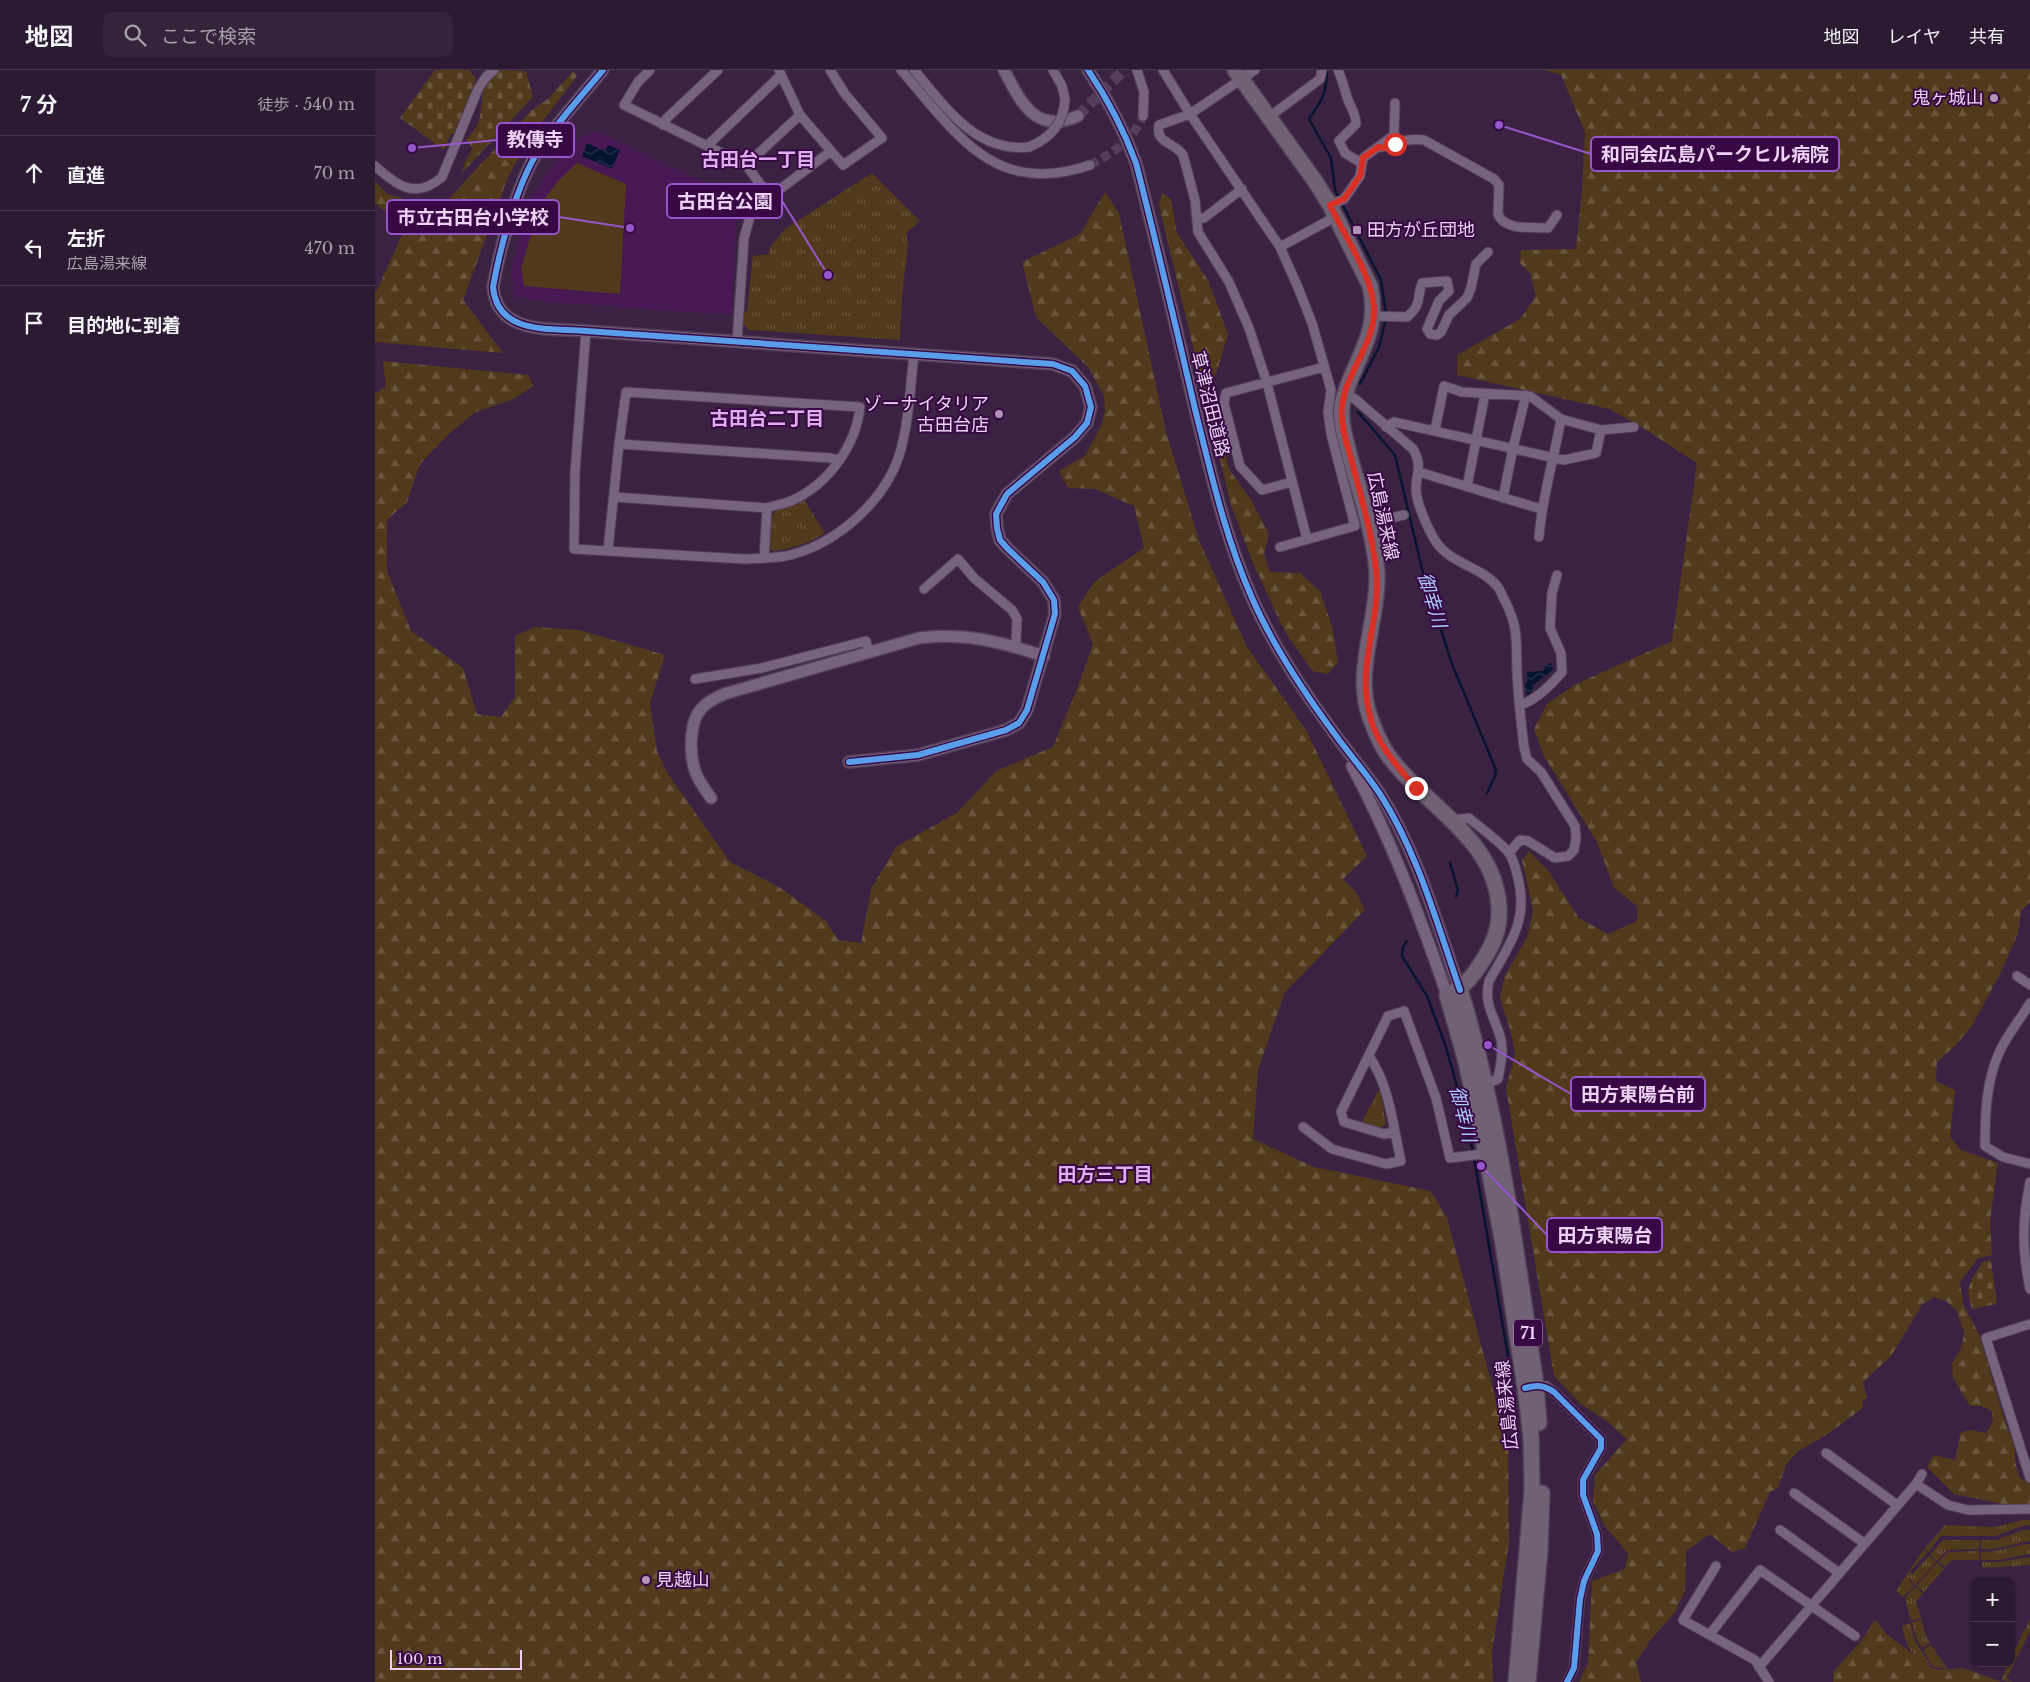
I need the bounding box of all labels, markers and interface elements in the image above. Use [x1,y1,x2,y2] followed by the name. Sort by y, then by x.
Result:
[103,12,453,57] search box
[121,21,149,49] icon: search
[25,22,73,51] text: 地図
[161,25,256,48] text: ここで検索
[1824,26,1860,48] text: 地図
[1888,26,1941,48] text: レイヤ
[1969,26,2005,48] text: 共有
[1912,87,1984,109] place label: 鬼ヶ城山
[20,92,57,118] text: 7 分
[1988,92,2000,104] marker: 鬼ヶ城山
[258,94,355,114] text: 徒歩 · 540 m
[497,123,574,157] callout: 教傳寺
[506,128,564,151] text: 教傳寺
[1384,133,1407,156] route start
[1591,137,1839,171] callout: 和同会広島パークヒル病院
[1601,143,1829,166] text: 和同会広島パークヒル病院
[701,148,815,171] district label: 古田台一丁目
[20,159,48,187] icon: ahead
[314,163,355,183] text: 70 m
[67,164,105,187] text: 直進
[667,184,782,218] callout: 古田台公園
[677,190,773,213] text: 古田台公園
[387,200,559,234] callout: 市立古田台小学校
[397,206,549,229] text: 市立古田台小学校
[1367,219,1475,241] place label: 田方が丘団地
[1351,224,1363,236] marker: 田方が丘団地
[67,227,105,250] text: 左折
[20,234,48,262] icon: left
[304,238,355,258] text: 470 m
[67,253,147,273] text: 広島湯来線
[20,309,48,337] icon: arrive
[67,314,181,337] text: 目的地に到着
[1186,349,1234,459] street label: 草津沼田道路
[864,393,989,436] place label: ゾーナイタリア 古田台店
[710,407,824,430] district label: 古田台二丁目
[993,408,1005,420] marker: ゾーナイタリア 古田台店
[1363,470,1403,562] street label: 広島湯来線
[1413,569,1452,633] water label: 御幸川
[1405,777,1428,800] route end
[1571,1077,1705,1111] callout: 田方東陽台前
[1581,1083,1695,1106] text: 田方東陽台前
[1445,1084,1482,1146] water label: 御幸川
[1057,1163,1153,1186] district label: 田方三丁目
[1547,1218,1662,1252] callout: 田方東陽台
[1557,1224,1653,1247] text: 田方東陽台
[1514,1320,1542,1346] road number: 71
[1491,1359,1523,1451] street label: 広島湯来線
[656,1569,710,1591] place label: 見越山
[640,1574,652,1586] marker: 見越山
[1970,1577,2015,1667] map controls
[1970,1577,2015,1622] button: +
[1970,1622,2015,1667] button: −
[390,1647,523,1670] scale bar
[397,1650,442,1668] text: 100 m

